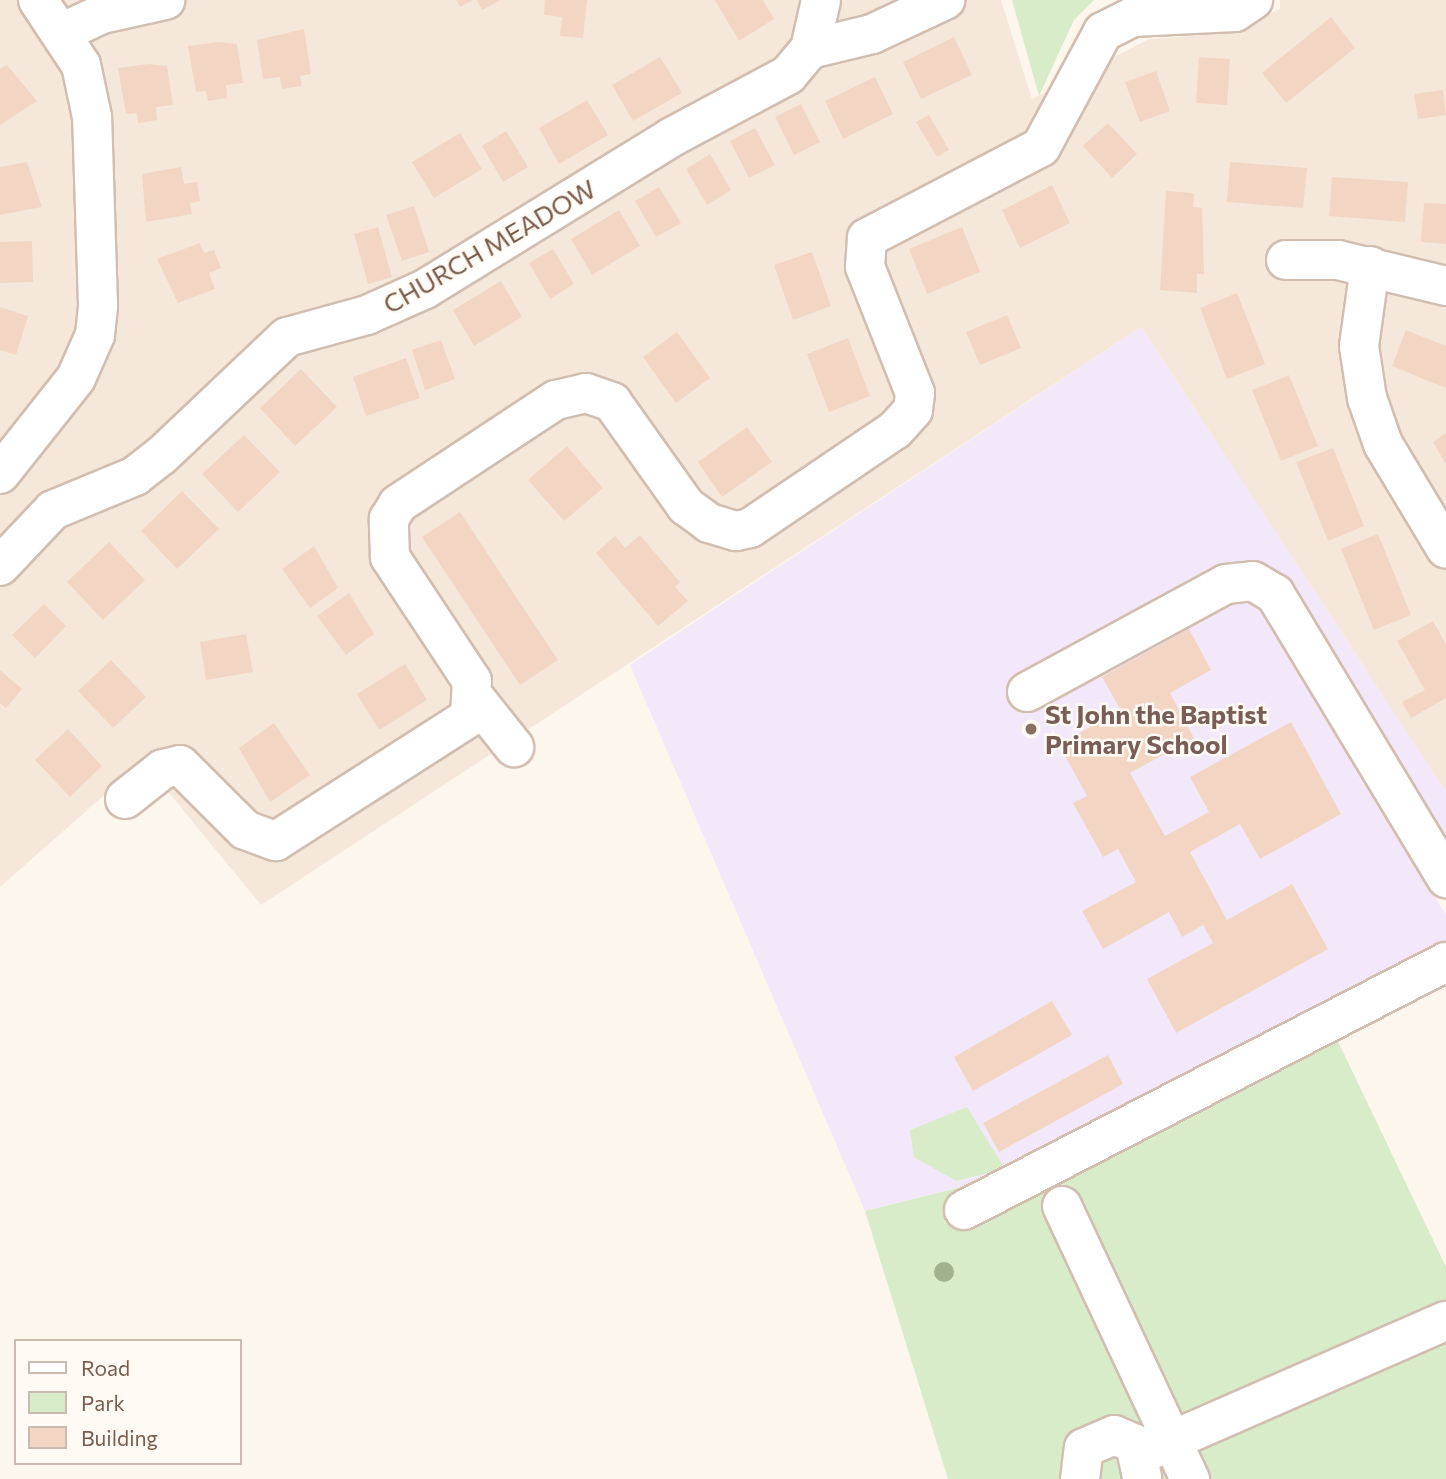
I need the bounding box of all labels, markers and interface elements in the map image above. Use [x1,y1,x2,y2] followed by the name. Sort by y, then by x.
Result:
[377,172,601,320] street label: CHURCH MEADOW
[1045,698,1267,760] place label: St John the Baptist Primary School
[1023,721,1039,737] marker: St John the Baptist Primary School
[14,1339,242,1465] legend
[81,1355,130,1380] text: Road
[81,1390,125,1415] text: Park
[81,1425,158,1450] text: Building

